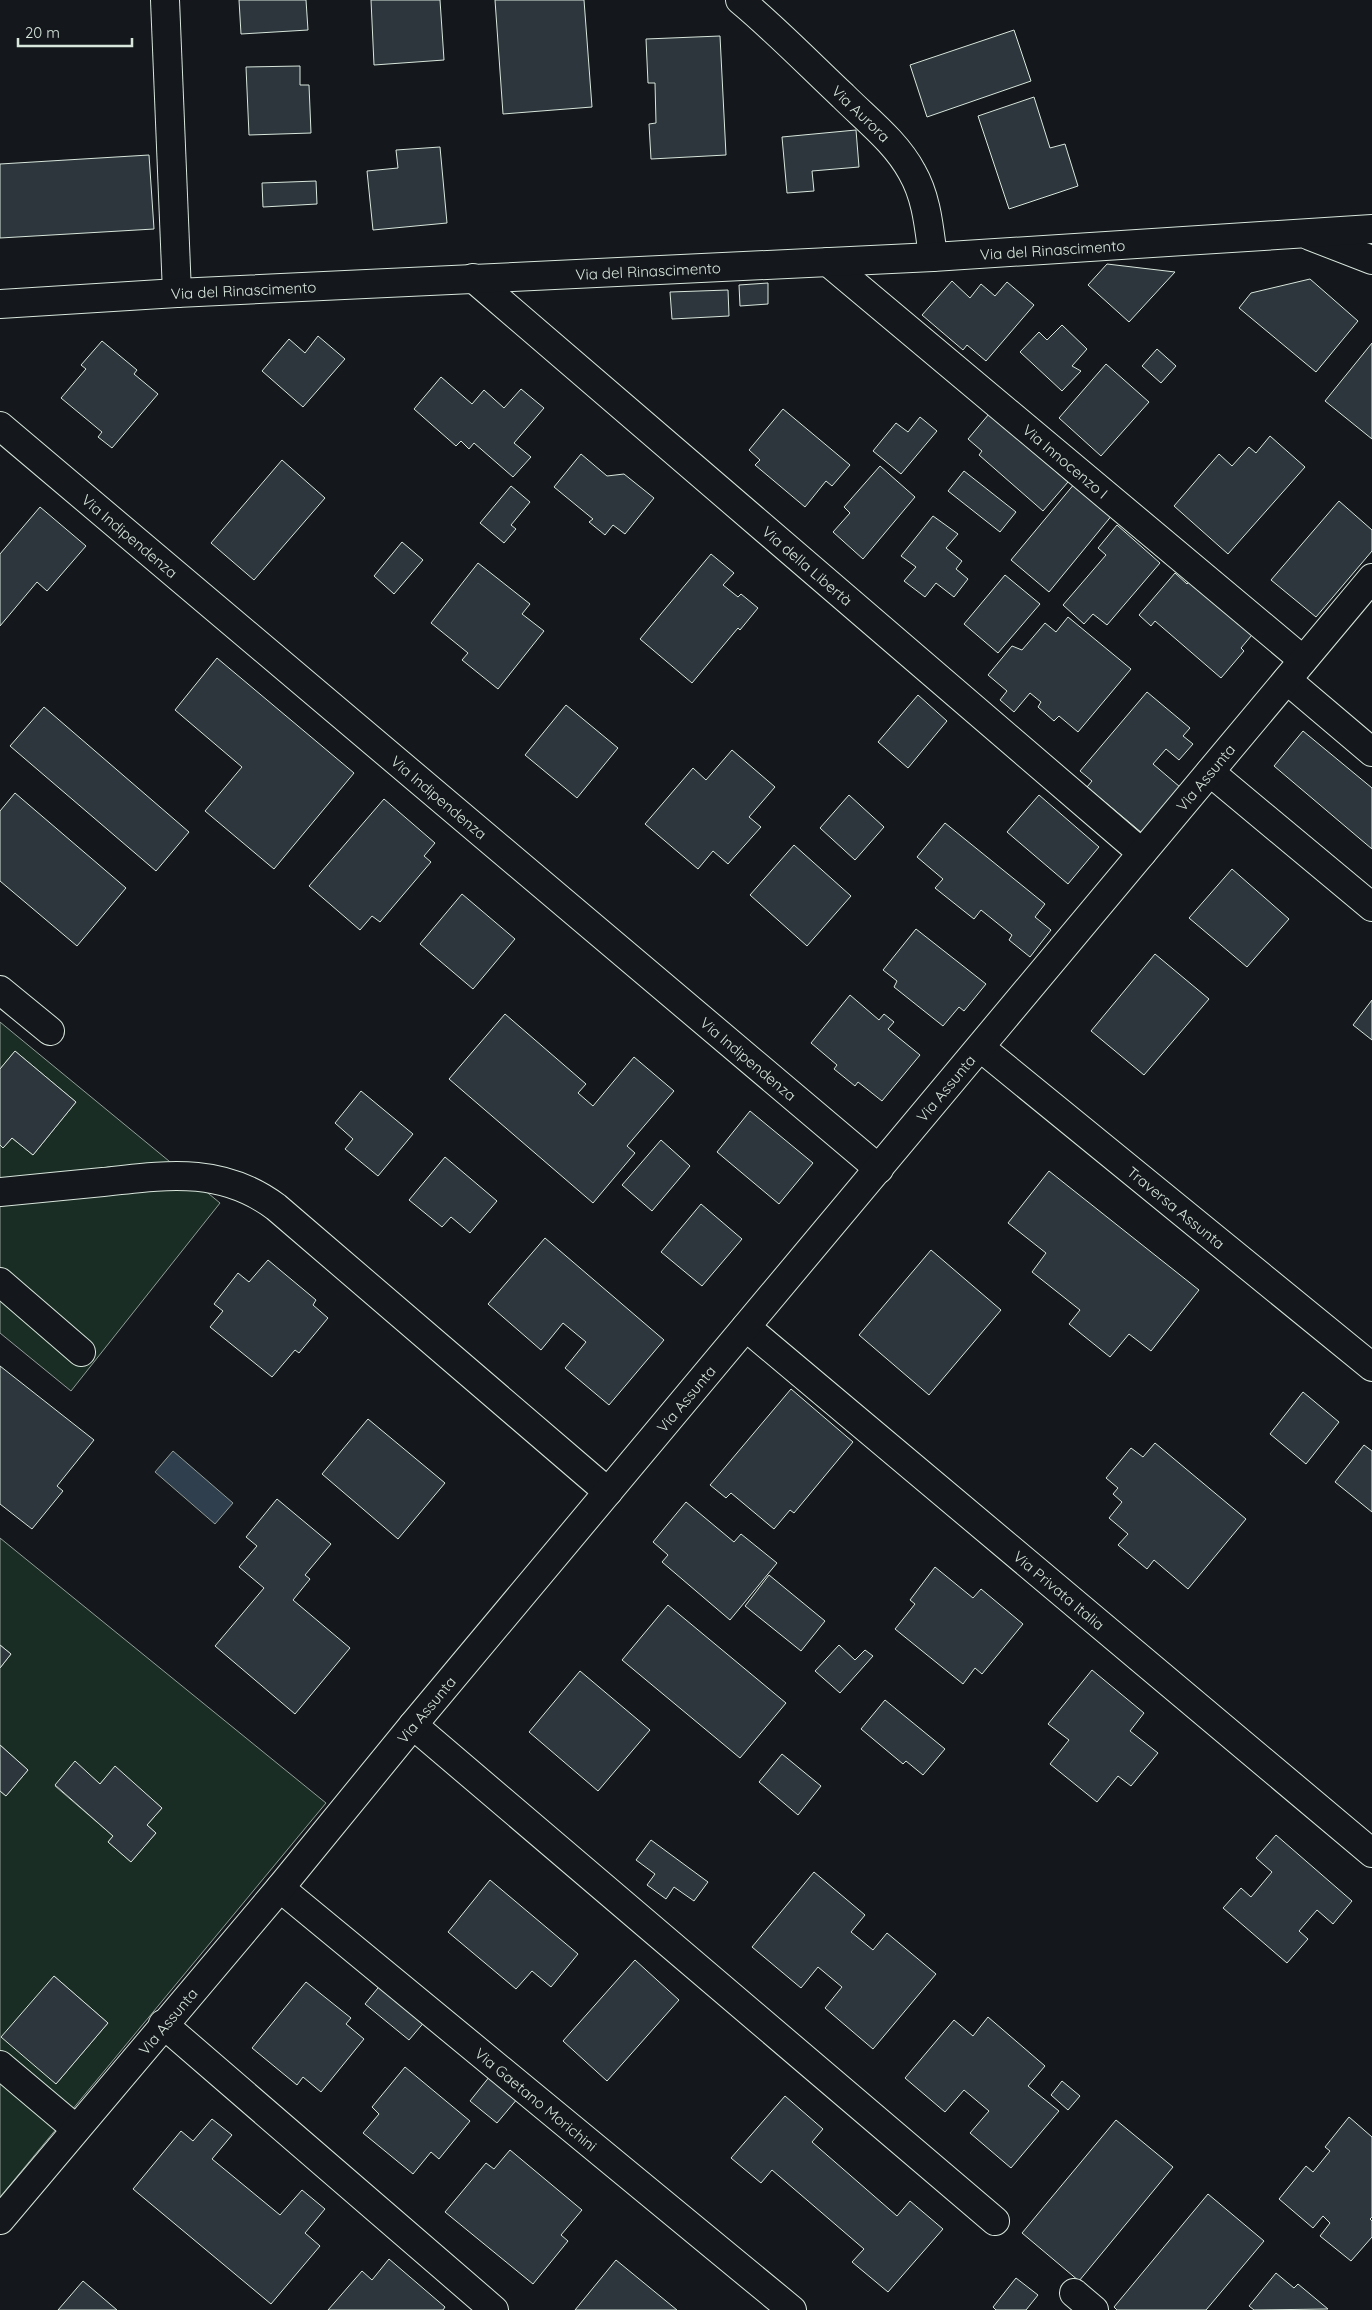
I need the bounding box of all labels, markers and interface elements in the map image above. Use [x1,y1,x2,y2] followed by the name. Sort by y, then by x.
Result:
[18,15,131,47] scale bar
[25,23,60,42] text: 20 m
[828,81,895,146] street label: Via Aurora
[979,235,1126,263] street label: Via del Rinascimento
[575,258,721,284] street label: Via del Rinascimento
[170,277,317,303] street label: Via del Rinascimento
[1019,420,1112,502] street label: Via Innocenzo I
[78,490,182,582] street label: Via Indipendenza
[758,521,856,609] street label: Via della Libertà
[1172,740,1239,815] street label: Via Assunta
[387,751,491,843] street label: Via Indipendenza
[697,1013,800,1105] street label: Via Indipendenza
[912,1051,979,1125] street label: Via Assunta
[1124,1162,1229,1253] street label: Traversa Assunta
[652,1361,719,1436] street label: Via Assunta
[1010,1546,1109,1634] street label: Via Privata Italia
[393,1672,459,1747] street label: Via Assunta
[134,1984,201,2059] street label: Via Assunta
[471,2043,601,2155] street label: Via Gaetano Morichini

